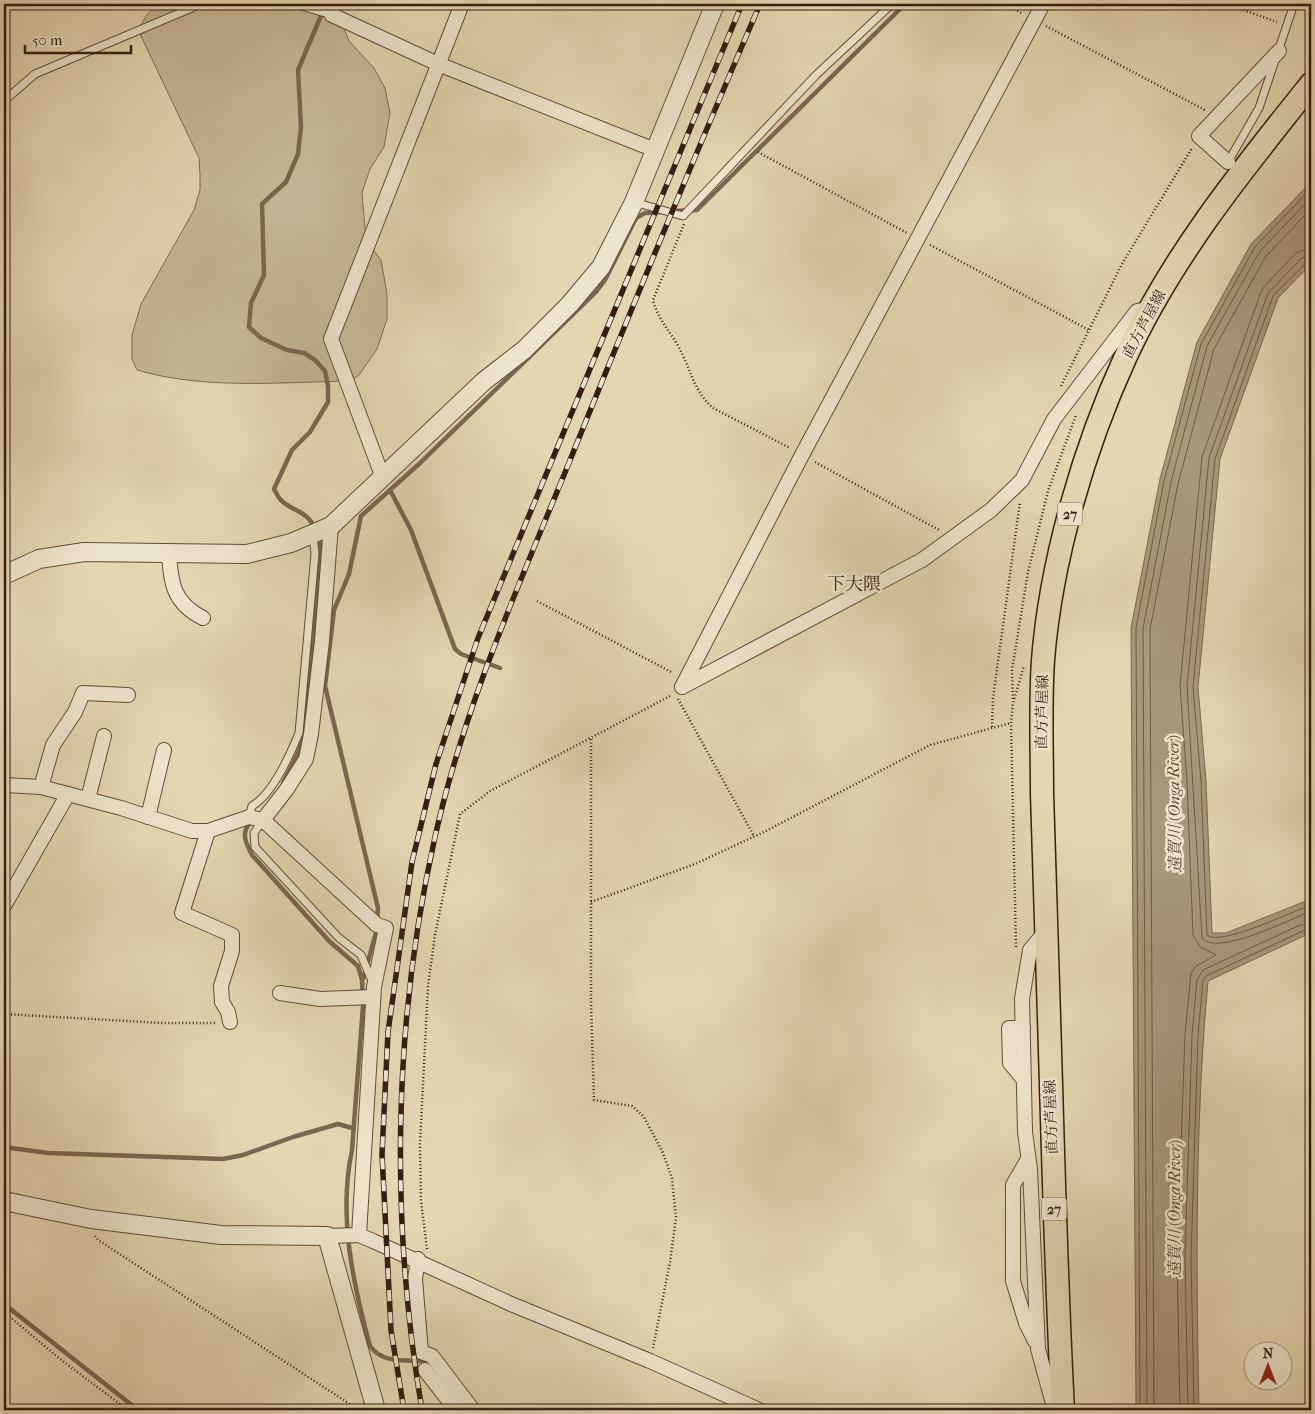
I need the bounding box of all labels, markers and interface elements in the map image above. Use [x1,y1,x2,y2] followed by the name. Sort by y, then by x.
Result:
[25,22,131,54] scale bar
[32,31,63,49] text: 50 m
[1118,287,1170,361] street label: 直方芦屋線
[1058,502,1082,526] road number: 27
[827,574,881,595] district label: 下大隈
[1032,674,1052,750] street label: 直方芦屋線
[1163,735,1185,873] water label: 遠賀川 (Onga River)
[1041,1079,1061,1155] street label: 直方芦屋線
[1165,1140,1184,1278] water label: 遠賀川 (Onga River)
[1042,1198,1066,1220] road number: 27
[1242,1342,1292,1392] north arrow
[1263,1345,1274,1362] text: N

